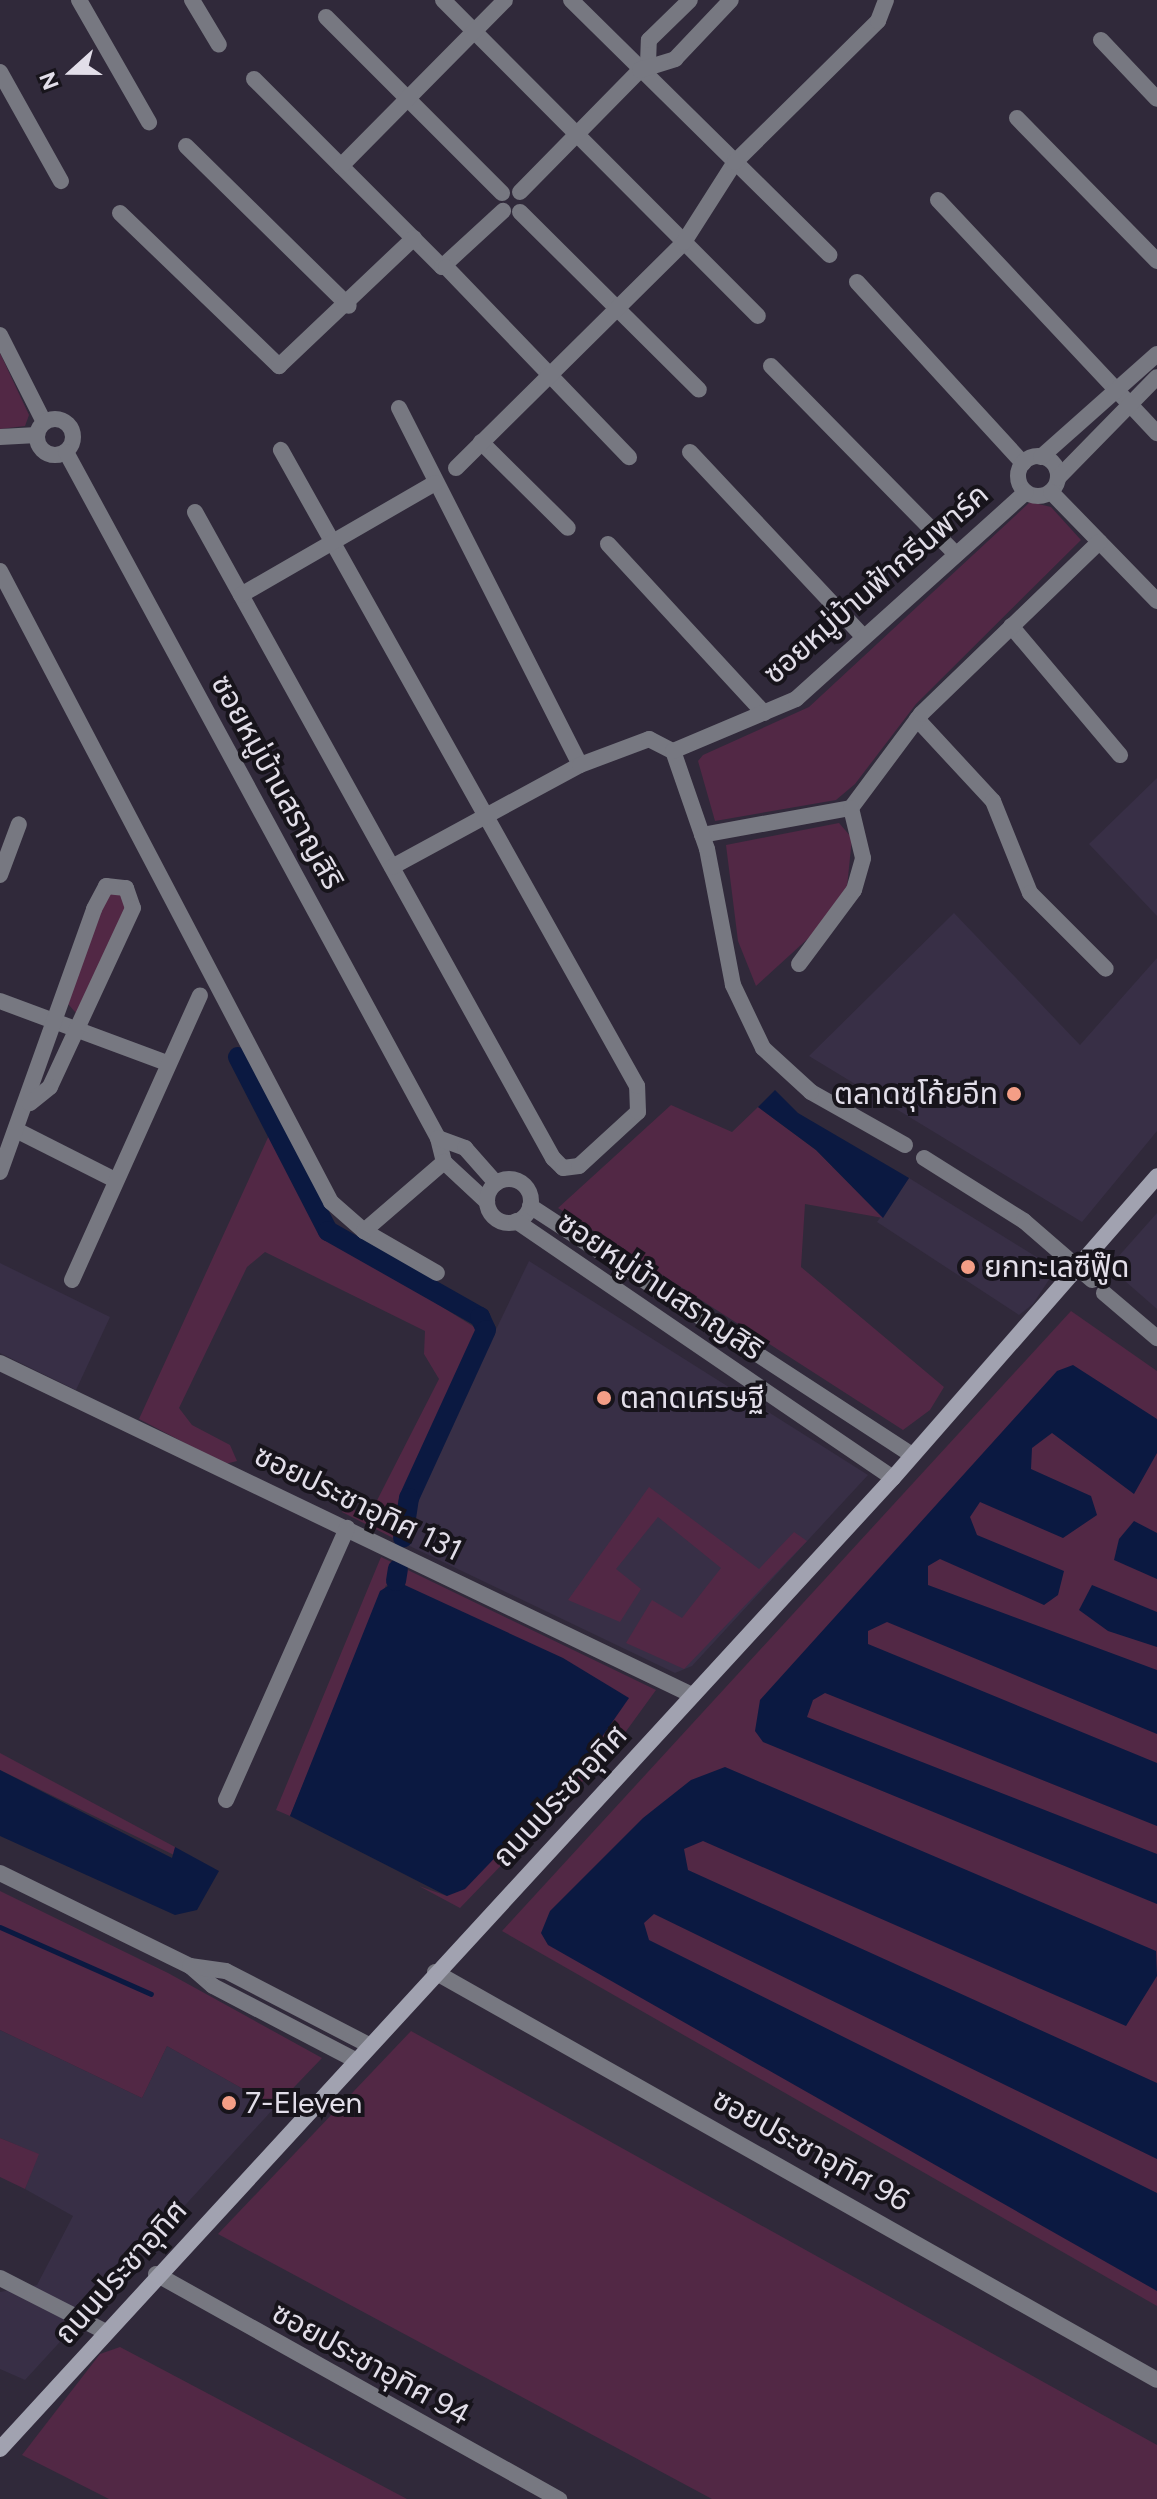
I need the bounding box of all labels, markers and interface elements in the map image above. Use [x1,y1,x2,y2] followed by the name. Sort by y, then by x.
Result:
[32,32,112,112] north arrow
[33,68,65,94] text: N
[756,477,996,691] street label: ซอยหมู่บ้านฟ้ากรีนพาร์ค
[203,669,351,895] street label: ซอยหมู่บ้านสราญสิริ
[834,1076,998,1112] place label: ตลาดซุโก้ยอีท
[1005,1085,1023,1103] marker: ตลาดซุโก้ยอีท
[551,1204,769,1368] street label: ซอยหมู่บ้านสราญสิริ
[984,1249,1130,1285] place label: ยกทะเลซีฟู๊ด
[959,1258,977,1276] marker: ยกทะเลซีฟู๊ด
[620,1380,765,1416] place label: ตลาดเศรษฐี
[595,1389,613,1407] marker: ตลาดเศรษฐี
[248,1437,468,1569] street label: ซอยประชาอุทิศ 131
[485,1718,635,1874] street label: ถนนประชาอุทิศ
[706,2081,916,2219] street label: ซอยประชาอุทิศ 96
[245,2085,362,2121] place label: 7-Eleven
[220,2094,238,2112] marker: 7-Eleven
[47,2193,195,2351] street label: ถนนประชาอุทิศ
[266,2295,476,2433] street label: ซอยประชาอุทิศ 94

